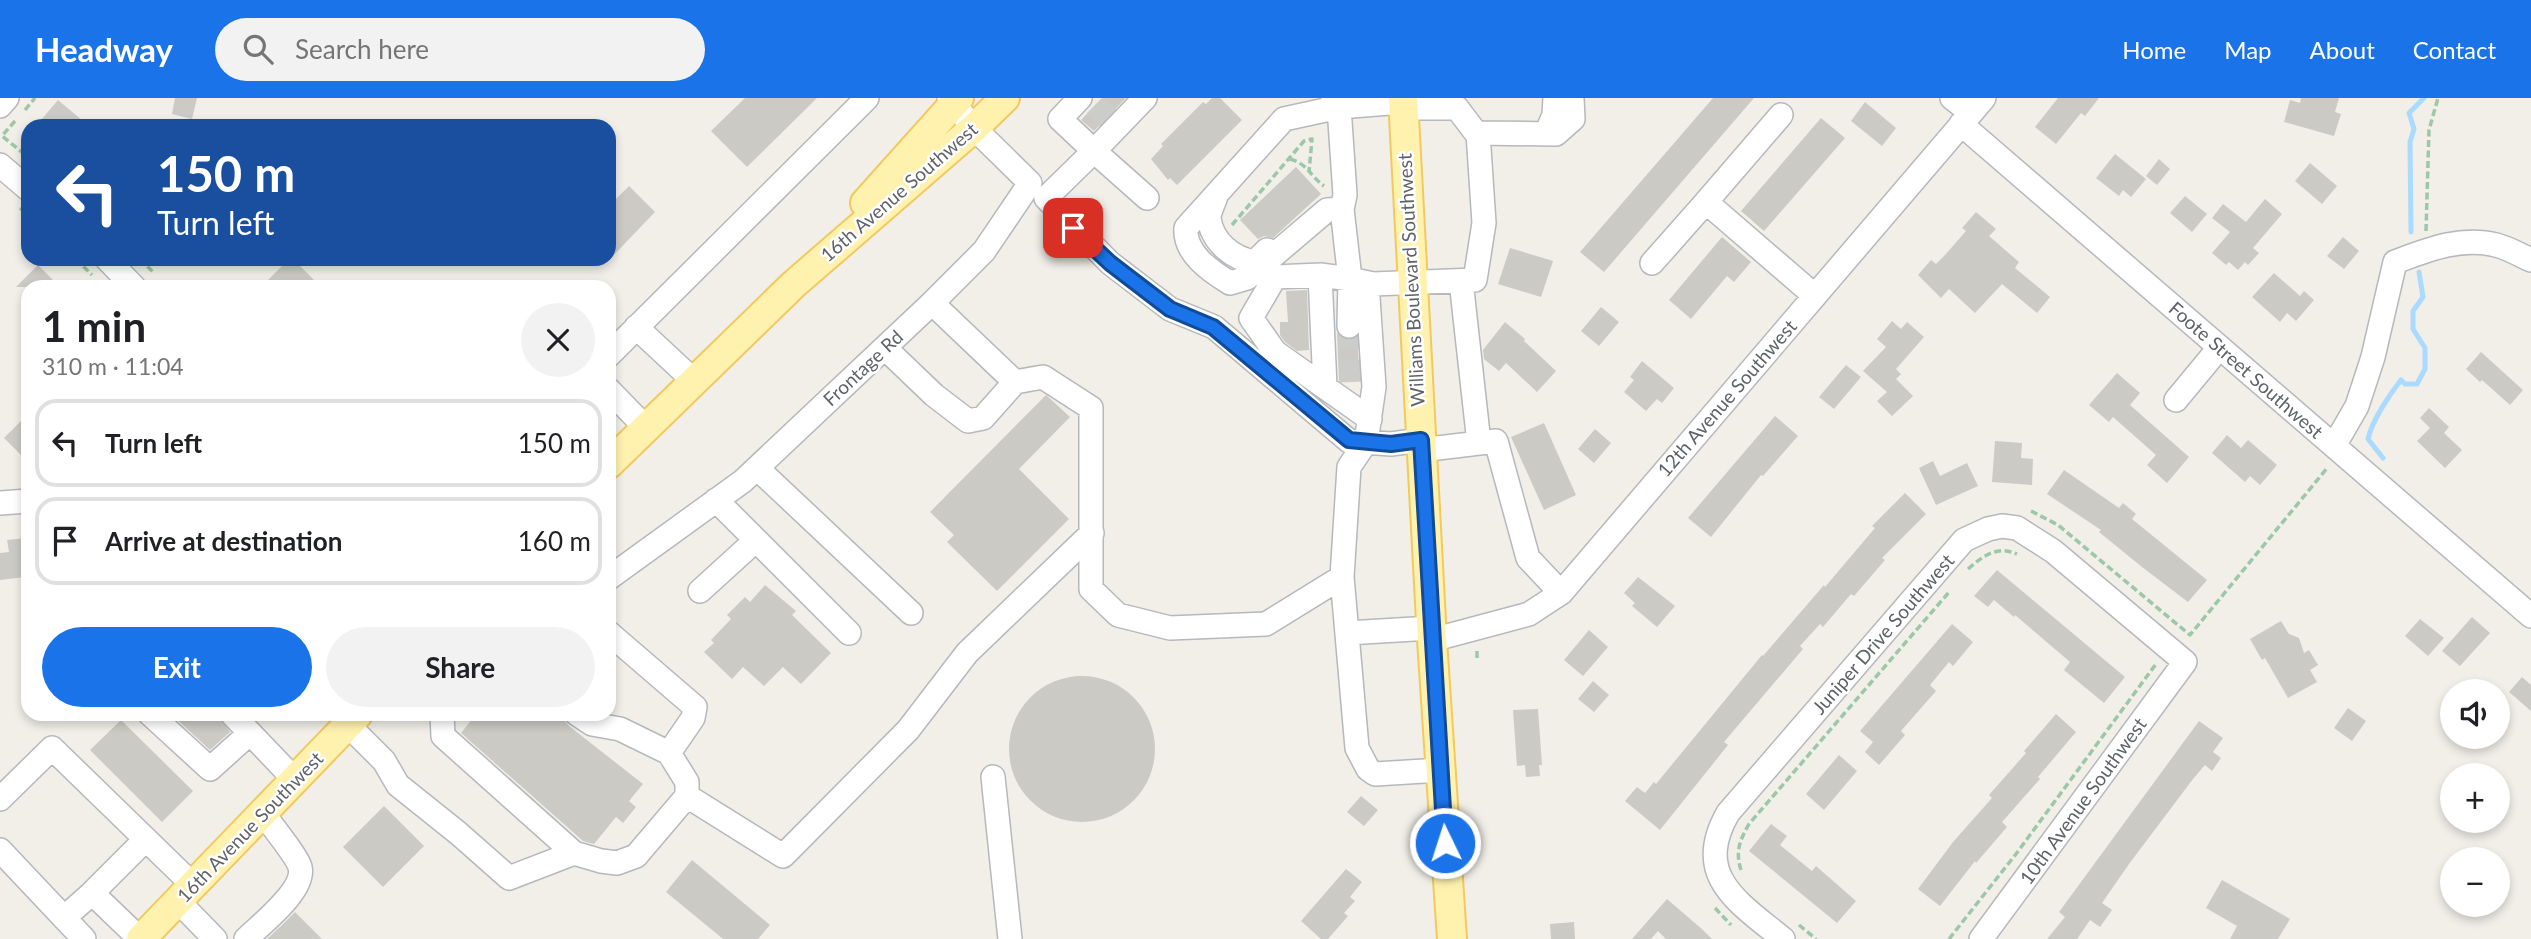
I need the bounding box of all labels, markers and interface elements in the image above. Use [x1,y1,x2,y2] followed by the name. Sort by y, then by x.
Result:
[215,18,705,81] search box
[35,29,173,69] text: Headway
[239,30,277,68] icon: search
[295,33,429,65] text: Search here
[2122,35,2186,64] text: Home
[2224,35,2272,64] text: Map
[2310,35,2375,64] text: About
[2413,35,2496,64] text: Contact
[816,117,982,266] street label: 16th Avenue Southwest
[157,144,295,202] text: 150 m
[42,147,133,238] icon: left
[1392,153,1429,407] street label: Williams Boulevard Southwest
[1043,198,1103,258] pin
[157,203,274,242] text: Turn left
[1054,209,1092,247] icon: arrive
[2165,296,2328,443] street label: Foote Street Southwest
[42,301,146,351] text: 1 min
[521,303,595,377] button: close
[1652,314,1801,481] street label: 12th Avenue Southwest
[818,325,907,410] street label: Frontage Rd
[42,352,184,380] text: 310 m · 11:04
[46,424,84,462] icon: left
[105,427,202,459] text: Turn left
[518,427,591,459] text: 150 m
[46,522,84,560] icon: arrive
[105,525,342,557] text: Arrive at destination
[518,525,591,557] text: 160 m
[1807,549,1959,718] street label: Juniper Drive Southwest
[42,627,312,707] button: Exit
[326,627,595,707] button: Share
[2440,679,2510,917] map controls
[2440,679,2510,749] button: sound
[2014,713,2151,888] street label: 10th Avenue Southwest
[172,746,328,907] street label: 16th Avenue Southwest
[2440,763,2510,833] button: +
[1408,806,1482,880] position arrow
[2440,847,2510,917] button: −

